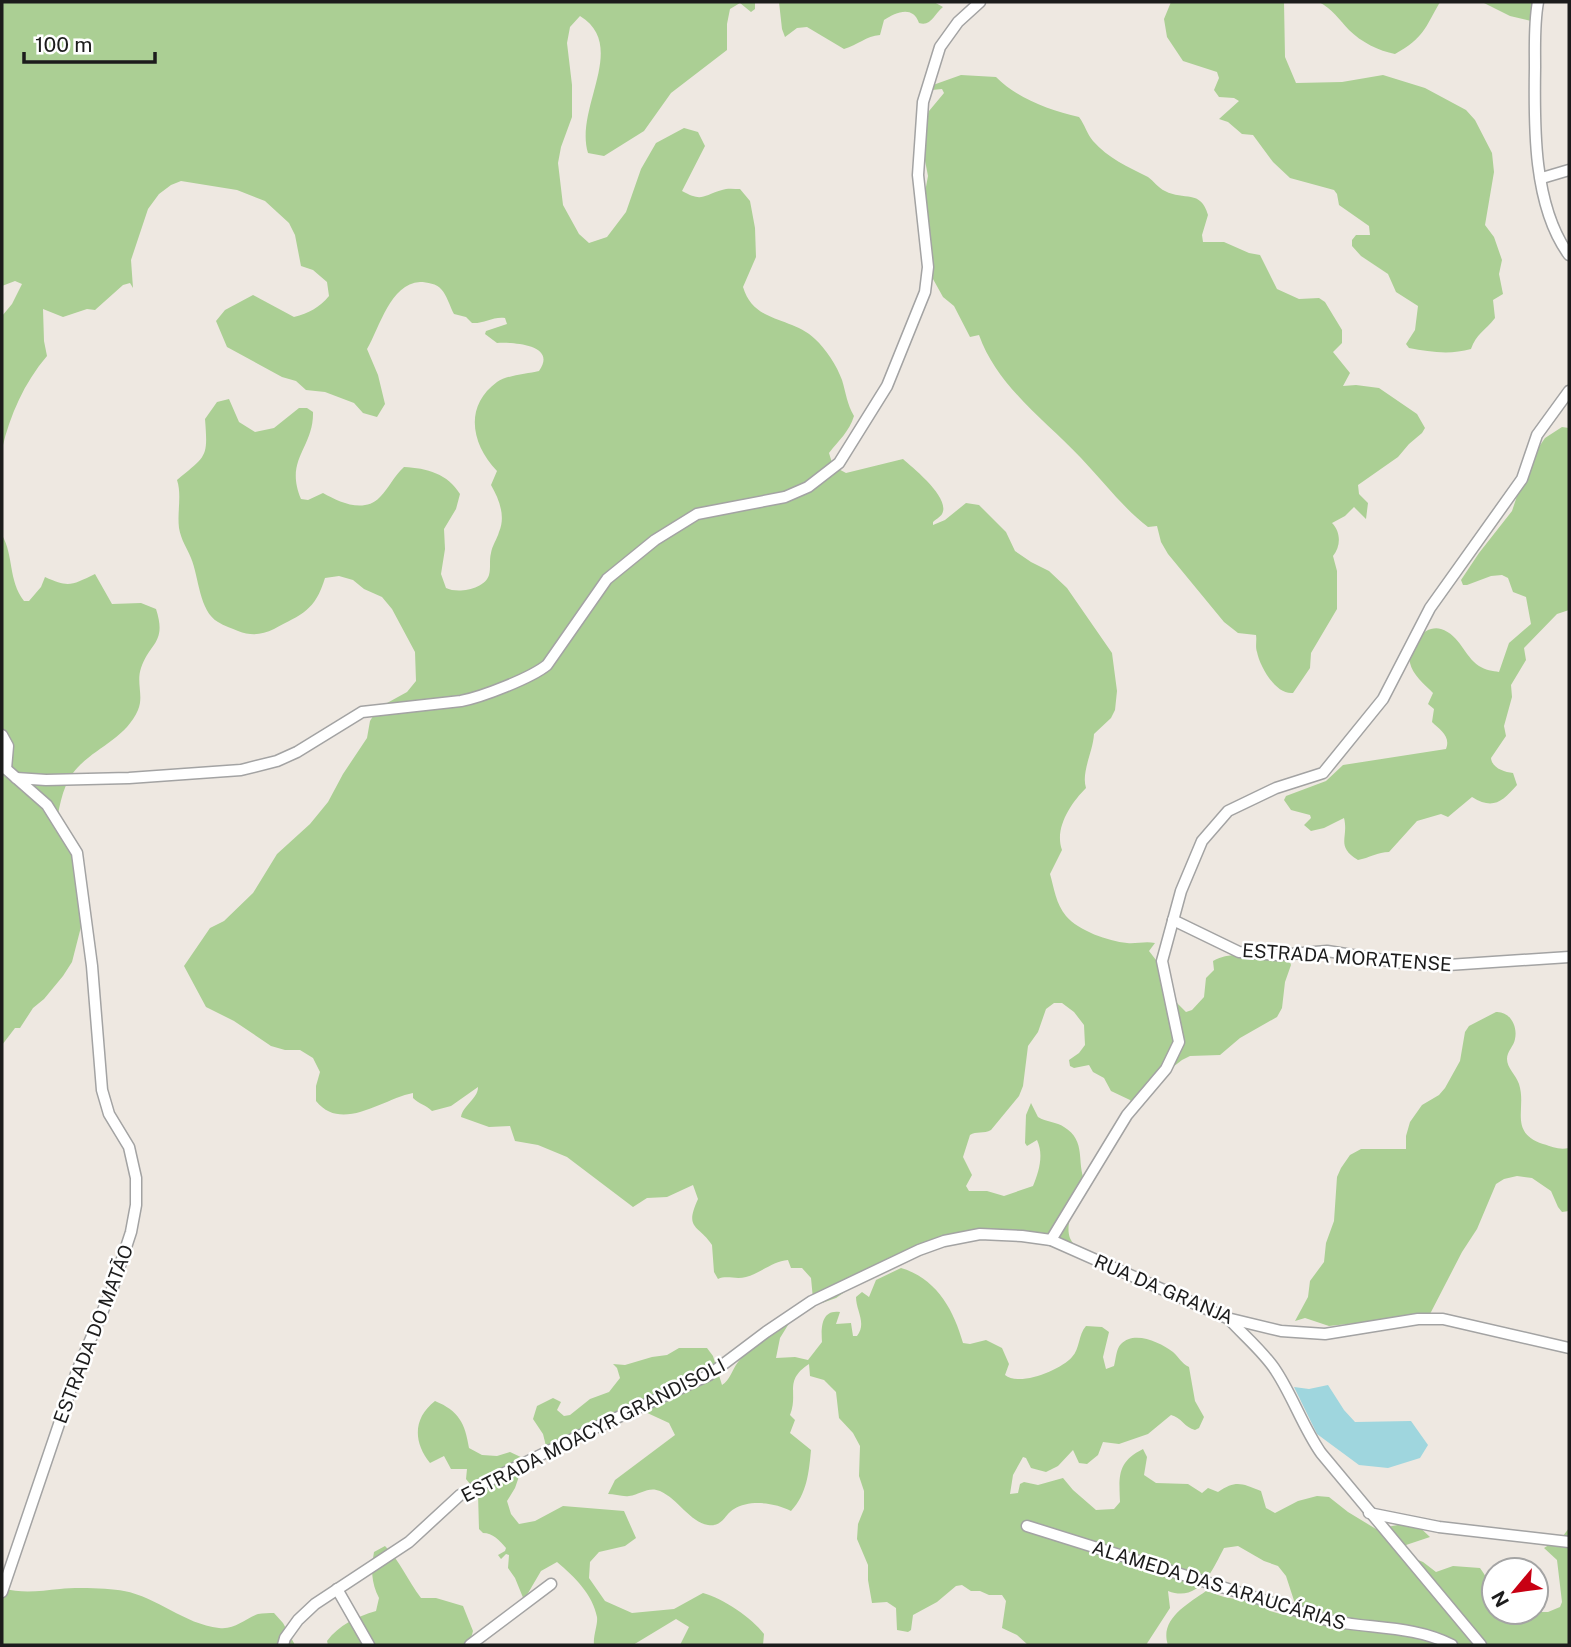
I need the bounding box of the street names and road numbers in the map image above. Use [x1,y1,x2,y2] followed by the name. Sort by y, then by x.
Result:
[1241,939,1453,975] street label: ESTRADA MORATENSE
[49,1242,137,1426] street label: ESTRADA DO MATÃO
[1091,1250,1237,1328] street label: RUA DA GRANJA
[457,1354,729,1506] street label: ESTRADA MOACYR GRANDISOLI
[1090,1536,1348,1634] street label: ALAMEDA DAS ARAUCÁRIAS

